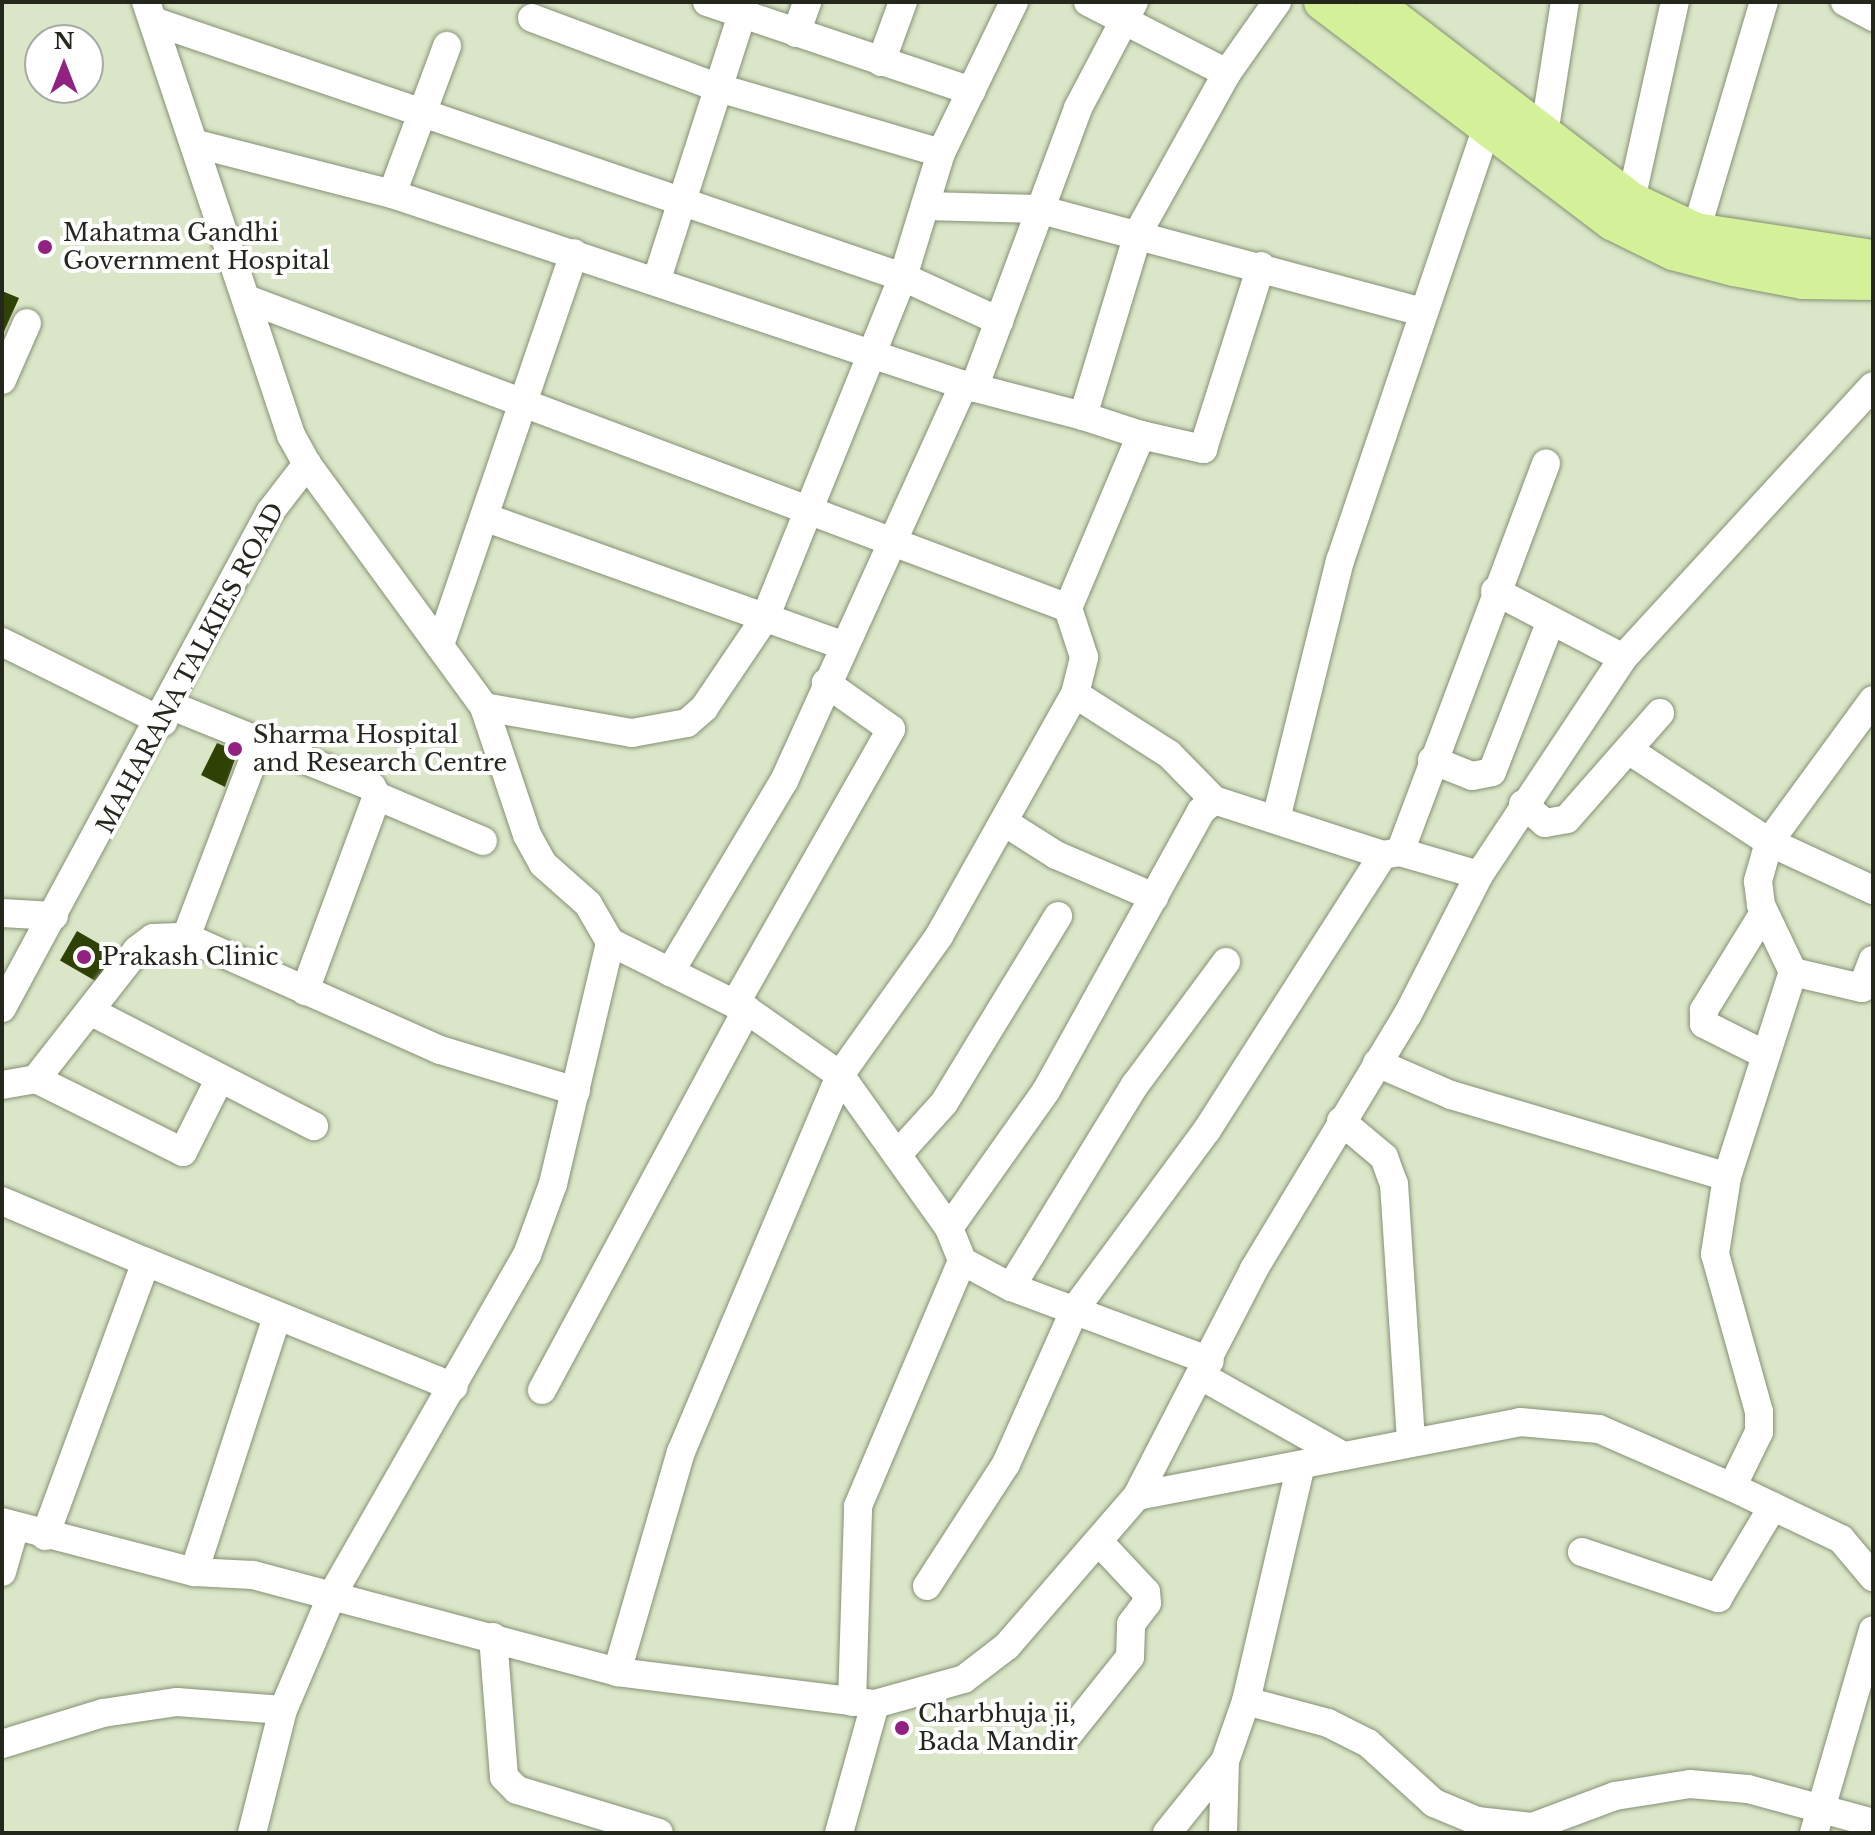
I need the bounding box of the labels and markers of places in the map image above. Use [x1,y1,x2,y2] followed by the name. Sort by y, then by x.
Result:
[63,219,330,275] place label: Mahatma Gandhi Government Hospital
[34,236,56,258] marker: Mahatma Gandhi Government Hospital
[253,721,507,777] place label: Sharma Hospital and Research Centre
[224,738,246,760] marker: Sharma Hospital and Research Centre
[102,943,278,971] place label: Prakash Clinic
[73,946,95,968] marker: Prakash Clinic
[918,1700,1078,1756] place label: Charbhuja ji, Bada Mandir
[893,1719,911,1737] marker: Charbhuja ji, Bada Mandir

